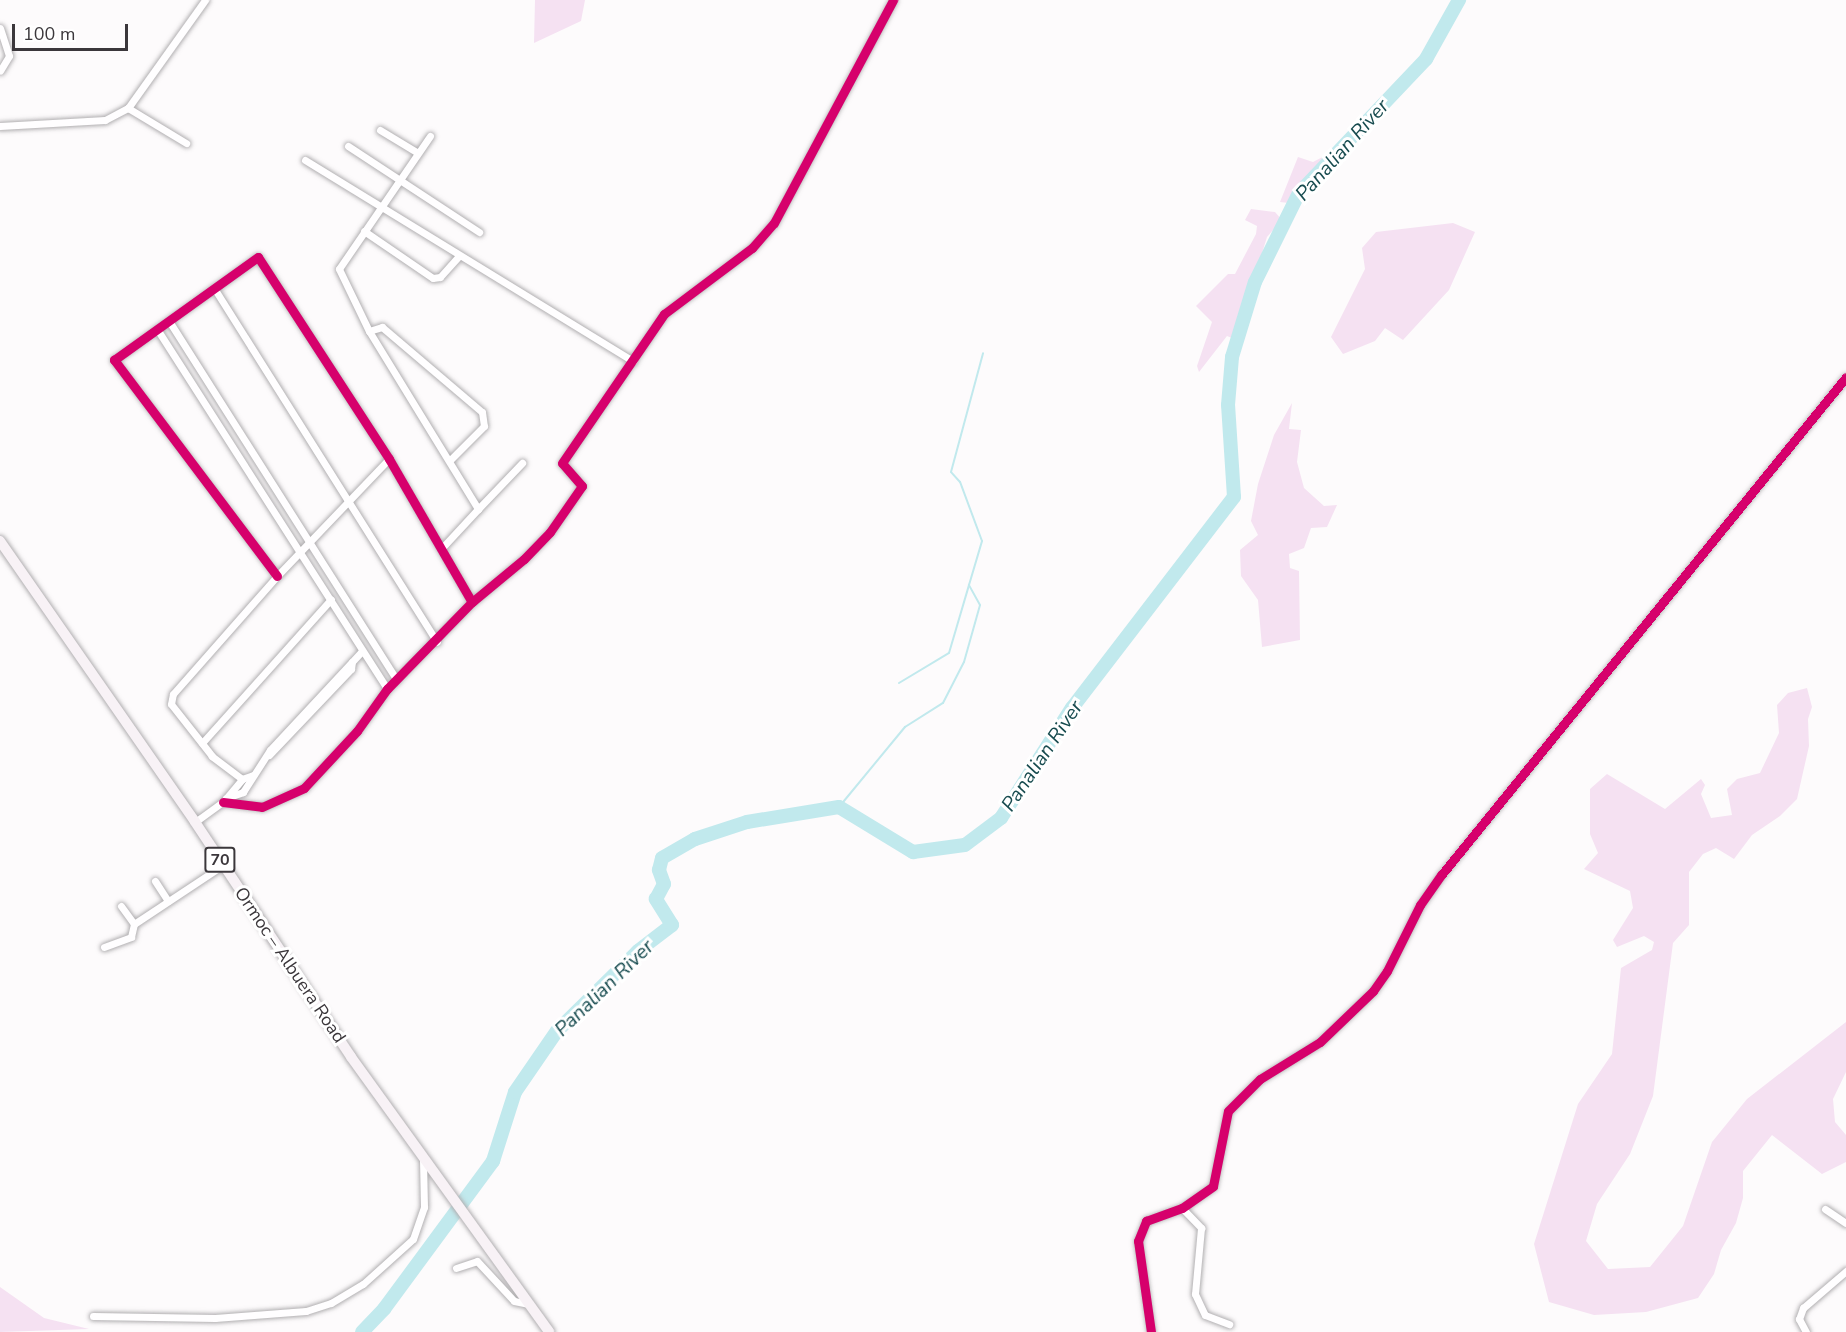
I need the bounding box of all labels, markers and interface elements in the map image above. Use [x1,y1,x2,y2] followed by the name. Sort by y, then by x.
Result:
[15,12,130,50] scale bar
[23,22,75,46] text: 100 m
[1290,94,1394,206] water label: Panalian River
[996,696,1088,816] water label: Panalian River
[204,847,236,873] road number: 70
[230,883,350,1047] street label: Ormoc – Albuera Road
[549,935,659,1041] water label: Panalian River

